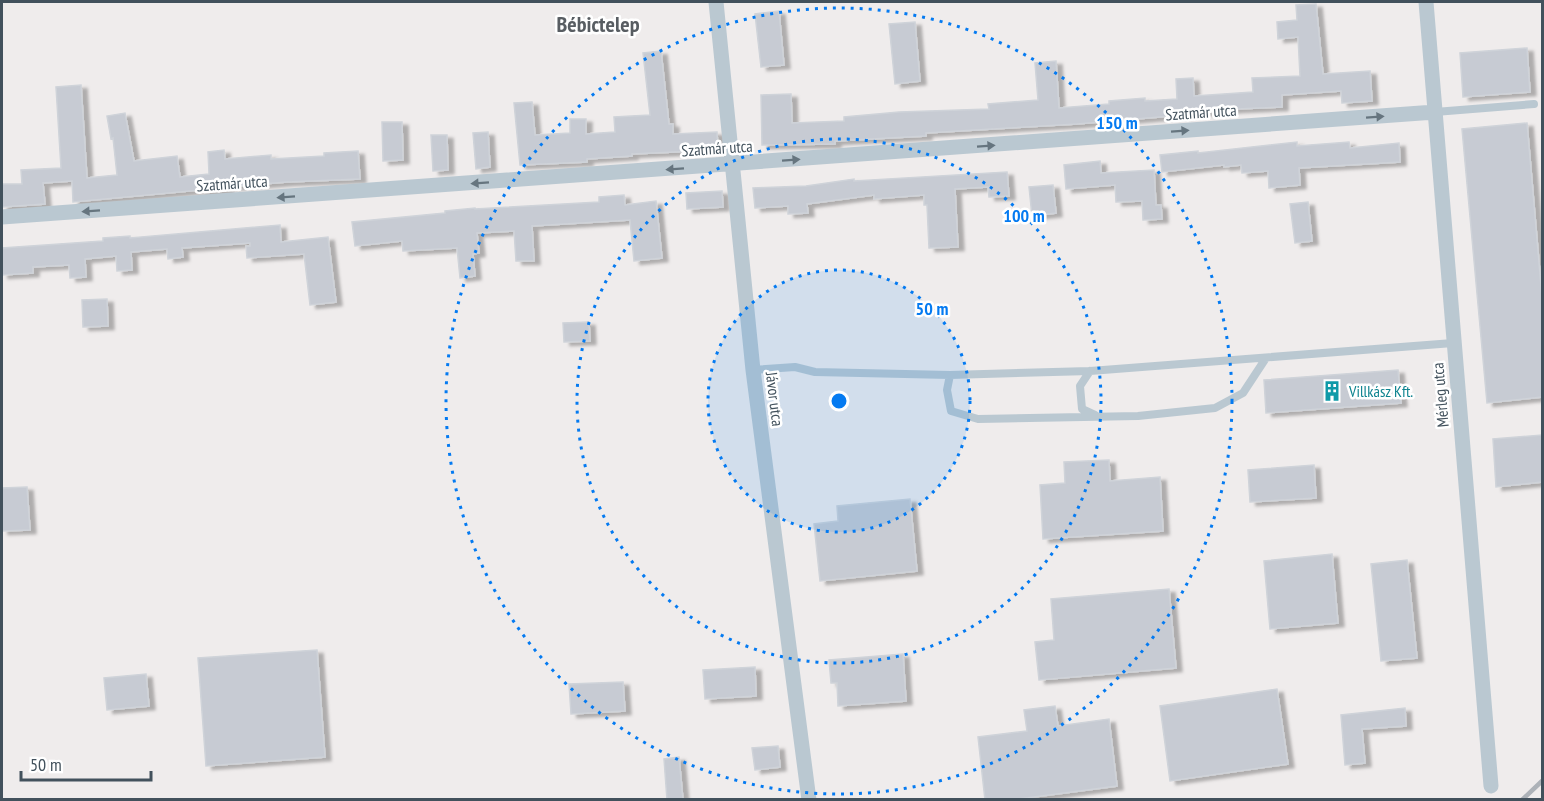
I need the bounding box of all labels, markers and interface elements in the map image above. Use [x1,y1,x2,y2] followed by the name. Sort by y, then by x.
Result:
[556,10,640,38] district label: Bébictelep
[1165,100,1237,124] street label: Szatmár utca
[1096,111,1138,134] text: 150 m
[1365,112,1384,121] one-way arrow
[1171,126,1190,136] one-way arrow
[681,136,753,160] street label: Szatmár utca
[976,141,995,150] one-way arrow
[782,155,801,165] one-way arrow
[665,164,684,173] one-way arrow
[196,171,268,195] street label: Szatmár utca
[471,178,490,187] one-way arrow
[276,192,295,201] one-way arrow
[1003,204,1045,227] text: 100 m
[82,206,101,215] one-way arrow
[916,297,948,320] text: 50 m
[1427,362,1453,428] street label: Mérleg utca
[762,370,788,427] street label: Jávor utca
[1320,379,1344,403] building icon: Villkász Kft.
[1348,381,1413,401] place label: Villkász Kft.
[829,391,849,411] centre of rings
[21,744,152,782] scale bar
[30,753,62,776] text: 50 m

